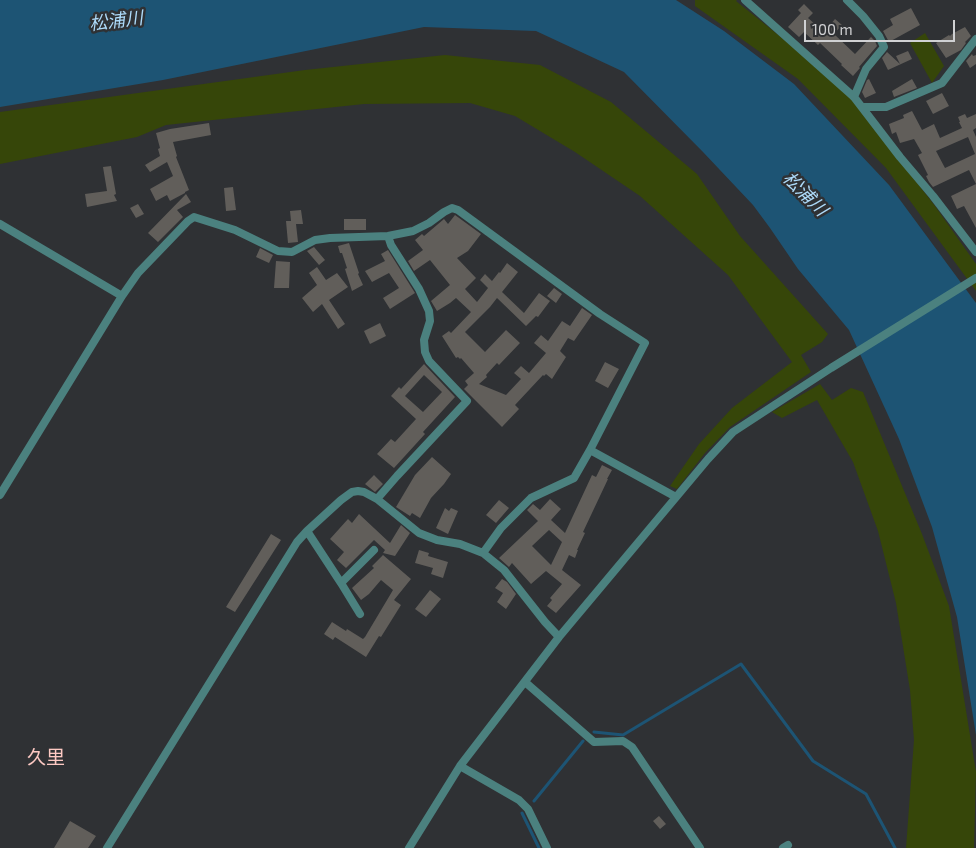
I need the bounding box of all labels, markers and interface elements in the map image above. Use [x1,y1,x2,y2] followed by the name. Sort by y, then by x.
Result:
[88,7,144,35] water label: 松浦川
[806,10,957,42] scale bar
[812,20,853,38] text: 100 m
[778,167,832,221] water label: 松浦川
[27,747,65,769] district label: 久里

